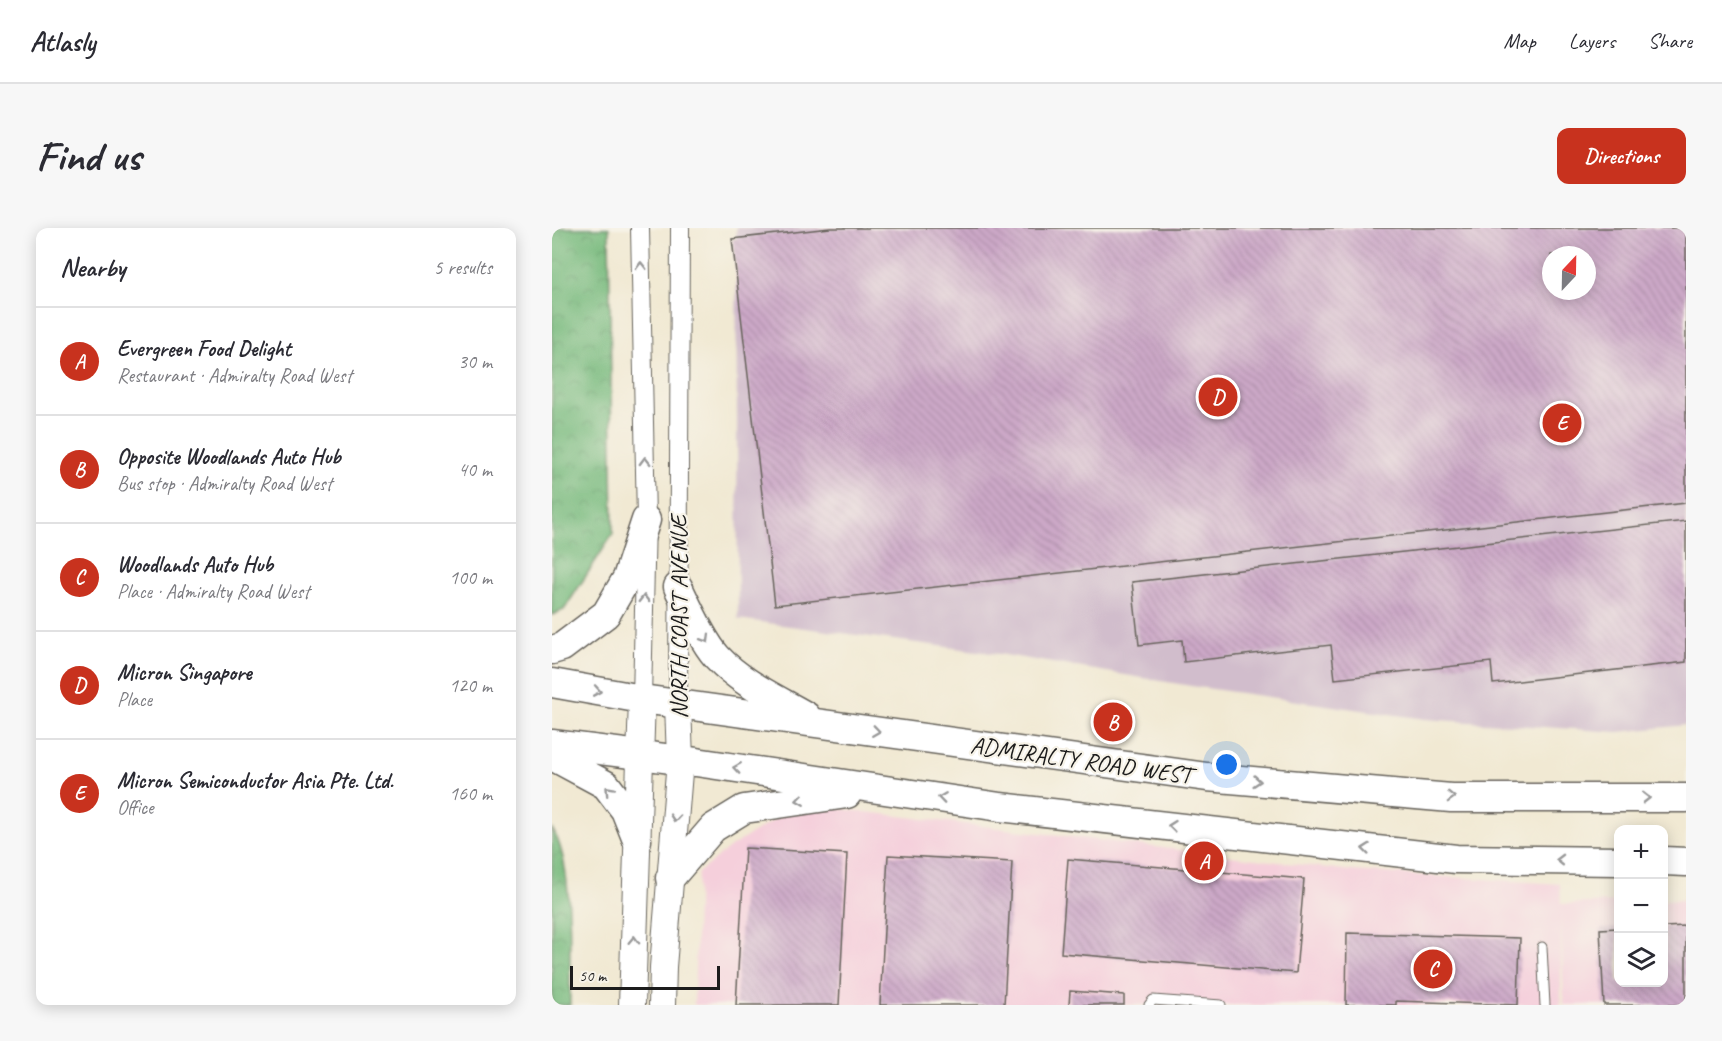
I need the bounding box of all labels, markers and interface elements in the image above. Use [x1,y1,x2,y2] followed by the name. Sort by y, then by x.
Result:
[30,24,95,59] text: Atlasly
[1503,28,1536,54] text: Map
[1569,28,1615,54] text: Layers
[1648,28,1692,54] text: Share
[1557,128,1686,184] button: Directions
[36,130,141,183] text: Find us
[1542,246,1596,300] north arrow
[60,251,125,284] text: Nearby
[433,255,492,280] text: 5 results
[635,262,647,271] one-way arrow
[117,335,291,363] text: Evergreen Food Delight
[74,349,85,374] text: A
[458,349,492,374] text: 30 m
[117,363,352,388] text: Restaurant · Admiralty Road West
[1198,374,1238,420] pin: D
[1542,400,1582,446] pin: E
[117,443,341,471] text: Opposite Woodlands Auto Hub
[74,457,85,482] text: B
[458,457,492,482] text: 40 m
[639,457,651,466] one-way arrow
[117,471,332,496] text: Bus stop · Admiralty Road West
[664,512,694,719] street label: NORTH COAST AVENUE
[117,551,273,579] text: Woodlands Auto Hub
[75,565,84,590] text: C
[449,565,492,590] text: 100 m
[117,579,310,604] text: Place · Admiralty Road West
[638,594,651,603] one-way arrow
[698,633,710,643] one-way arrow
[117,659,252,687] text: Micron Singapore
[74,673,85,698] text: D
[449,673,492,698] text: 120 m
[592,684,602,697] one-way arrow
[117,687,152,712] text: Place
[1094,700,1132,744] pin: B
[872,724,881,736] one-way arrow
[969,730,1199,791] street label: ADMIRALTY ROAD WEST
[1212,750,1241,779] your location
[733,763,742,775] one-way arrow
[117,767,393,795] text: Micron Semiconductor Asia Pte. Ltd.
[1252,775,1261,788] one-way arrow
[74,781,85,806] text: E
[449,781,492,806] text: 160 m
[605,786,616,796] one-way arrow
[1447,791,1456,804] one-way arrow
[1642,792,1651,804] one-way arrow
[937,793,947,805] one-way arrow
[795,794,804,806] one-way arrow
[117,795,154,820] text: Office
[669,814,682,823] one-way arrow
[1167,821,1176,833] one-way arrow
[1614,825,1668,987] map controls
[1614,825,1668,879] button: +
[1184,838,1224,884] pin: A
[1361,843,1370,855] one-way arrow
[1556,854,1565,866] one-way arrow
[1614,879,1668,933] button: −
[1614,933,1668,987] button: layers
[628,936,640,945] one-way arrow
[1414,946,1452,992] pin: C
[570,963,720,990] scale bar
[579,966,606,986] text: 50 m

